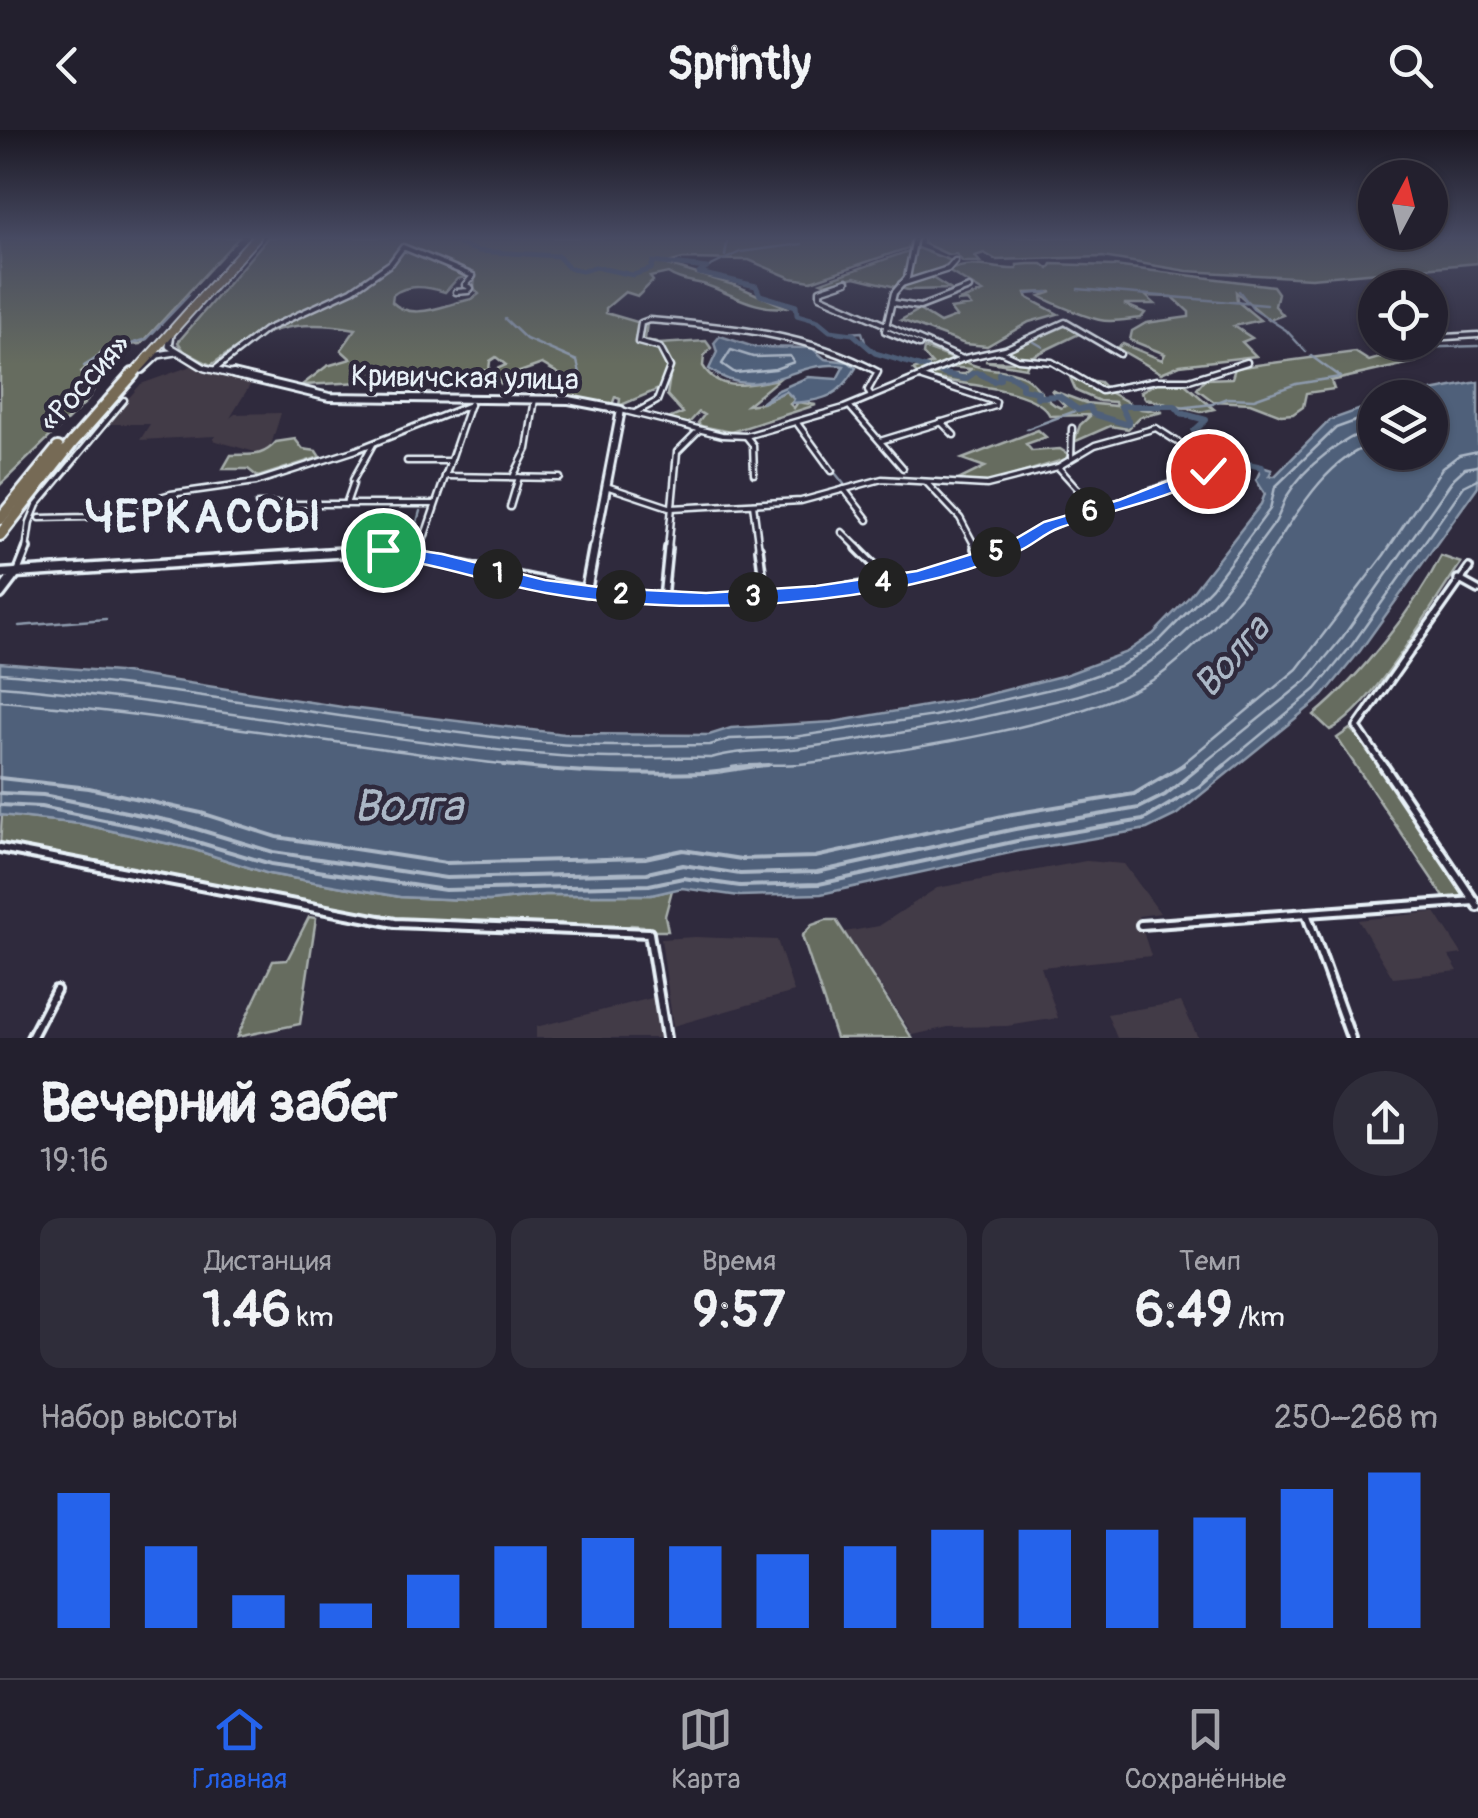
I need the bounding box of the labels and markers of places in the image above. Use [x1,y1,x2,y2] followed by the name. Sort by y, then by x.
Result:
[1166,429,1251,514] pin
[1065,487,1115,537] pin: 6
[341,508,426,593] pin
[971,527,1021,577] pin: 5
[473,549,523,599] pin: 1
[858,558,908,608] pin: 4
[596,570,646,620] pin: 2
[728,572,778,622] pin: 3

